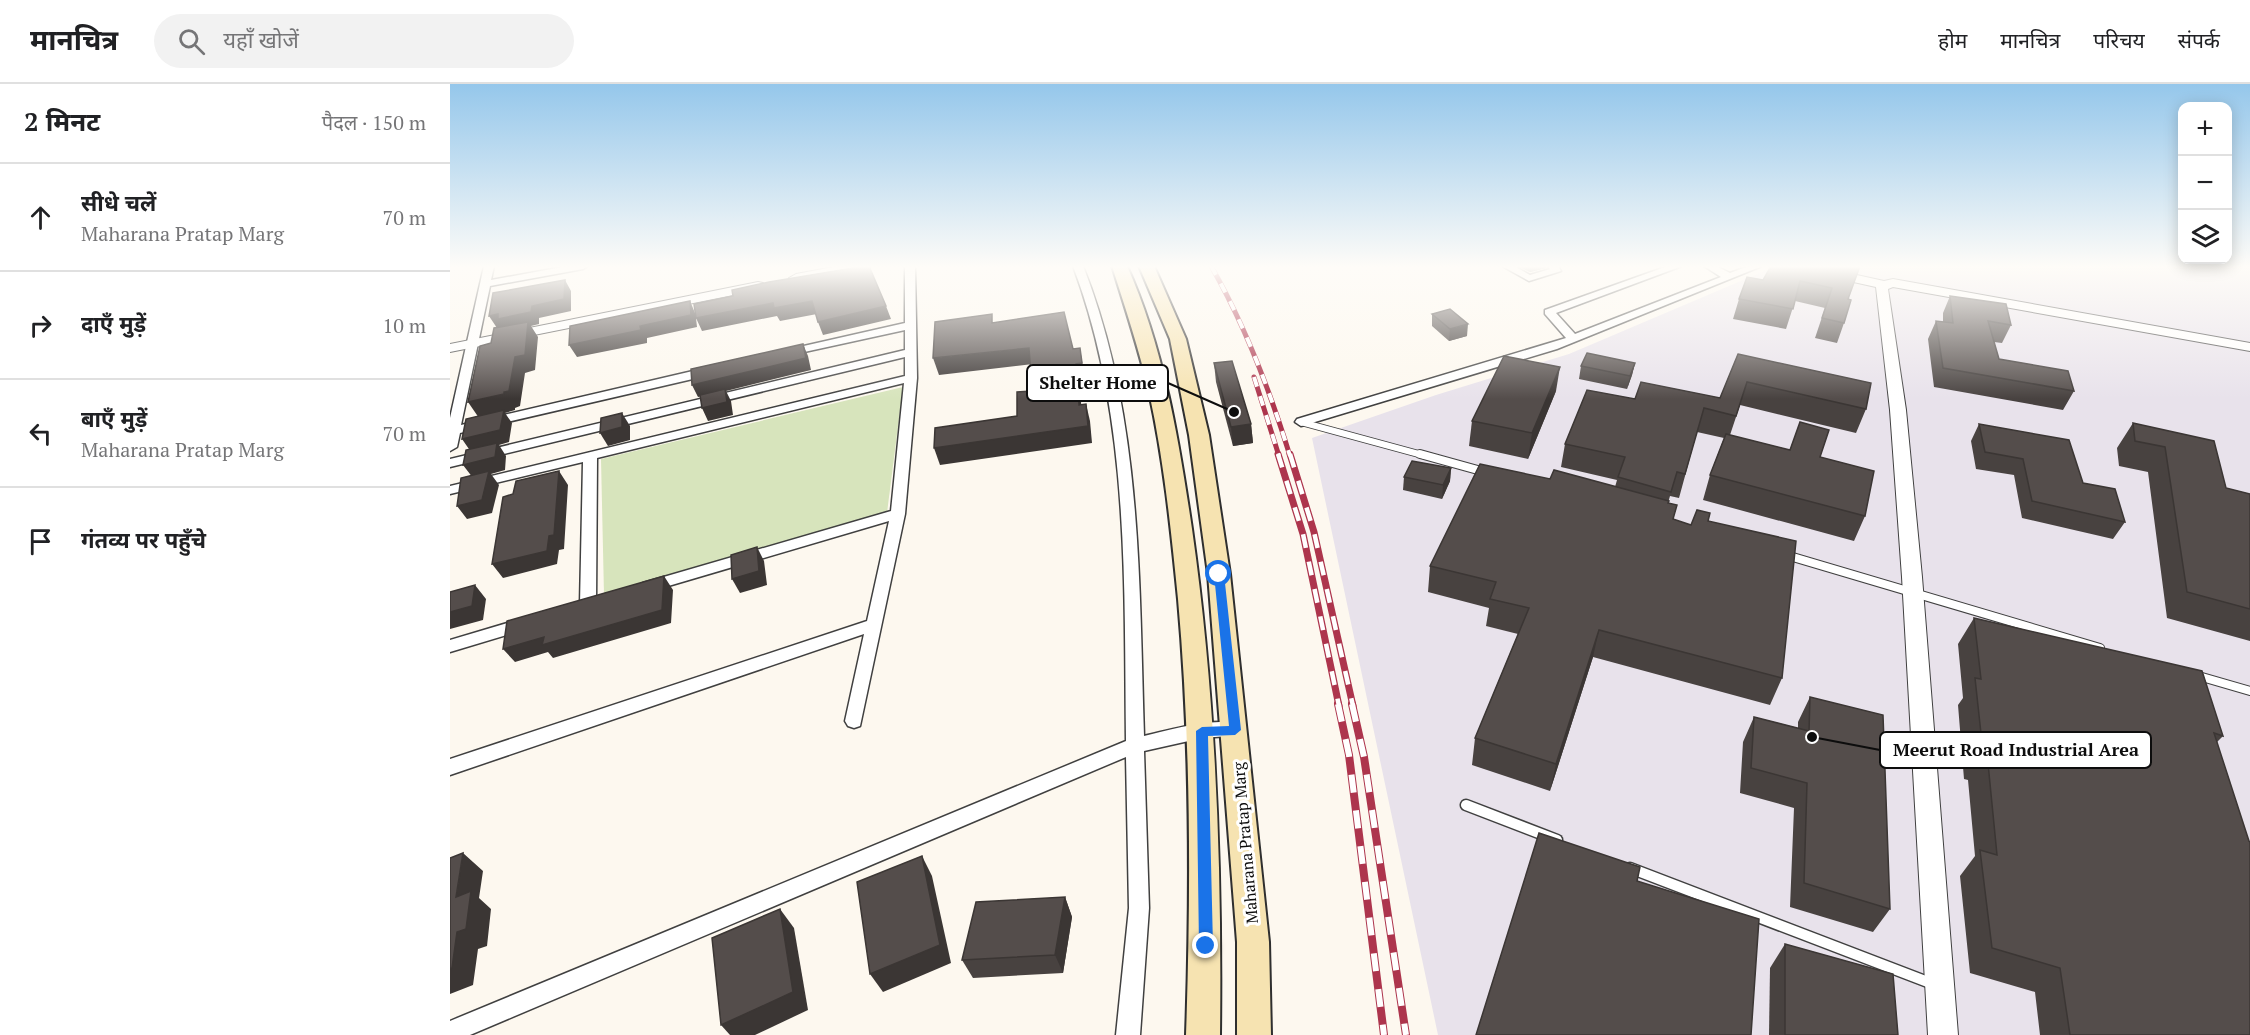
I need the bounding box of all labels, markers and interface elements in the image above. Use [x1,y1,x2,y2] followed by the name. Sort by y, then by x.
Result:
[154,14,574,68] search box
[30,21,118,58] text: मानचित्र
[175,25,208,58] icon: search
[223,25,299,54] text: यहाँ खोजें
[1938,26,1967,54] text: होम
[2000,26,2060,54] text: मानचित्र
[2093,26,2145,54] text: परिचय
[2178,26,2220,54] text: संपर्क
[2178,102,2232,264] map controls
[2178,102,2232,156] button: +
[24,104,100,138] text: 2 मिनट
[322,109,426,136] text: पैदल · 150 m
[2178,156,2232,210] button: −
[81,188,156,217] text: सीधे चलें
[24,201,57,234] icon: ahead
[383,204,426,231] text: 70 m
[2178,210,2232,264] button: layers
[81,220,284,247] text: Maharana Pratap Marg
[24,309,57,342] icon: right
[81,309,146,338] text: दाएँ मुड़ें
[383,312,426,339] text: 10 m
[1027,365,1168,401] callout: Shelter Home
[1039,370,1157,394] text: Shelter Home
[81,404,147,433] text: बाएँ मुड़ें
[24,417,57,450] icon: left
[383,420,426,447] text: 70 m
[81,436,284,463] text: Maharana Pratap Marg
[24,525,57,558] icon: arrive
[81,525,206,554] text: गंतव्य पर पहुँचे
[1205,560,1231,586] route start
[1880,732,2151,768] callout: Meerut Road Industrial Area
[1893,737,2139,761] text: Meerut Road Industrial Area
[1227,761,1263,925] street label: Maharana Pratap Marg
[1192,932,1218,958] route end

